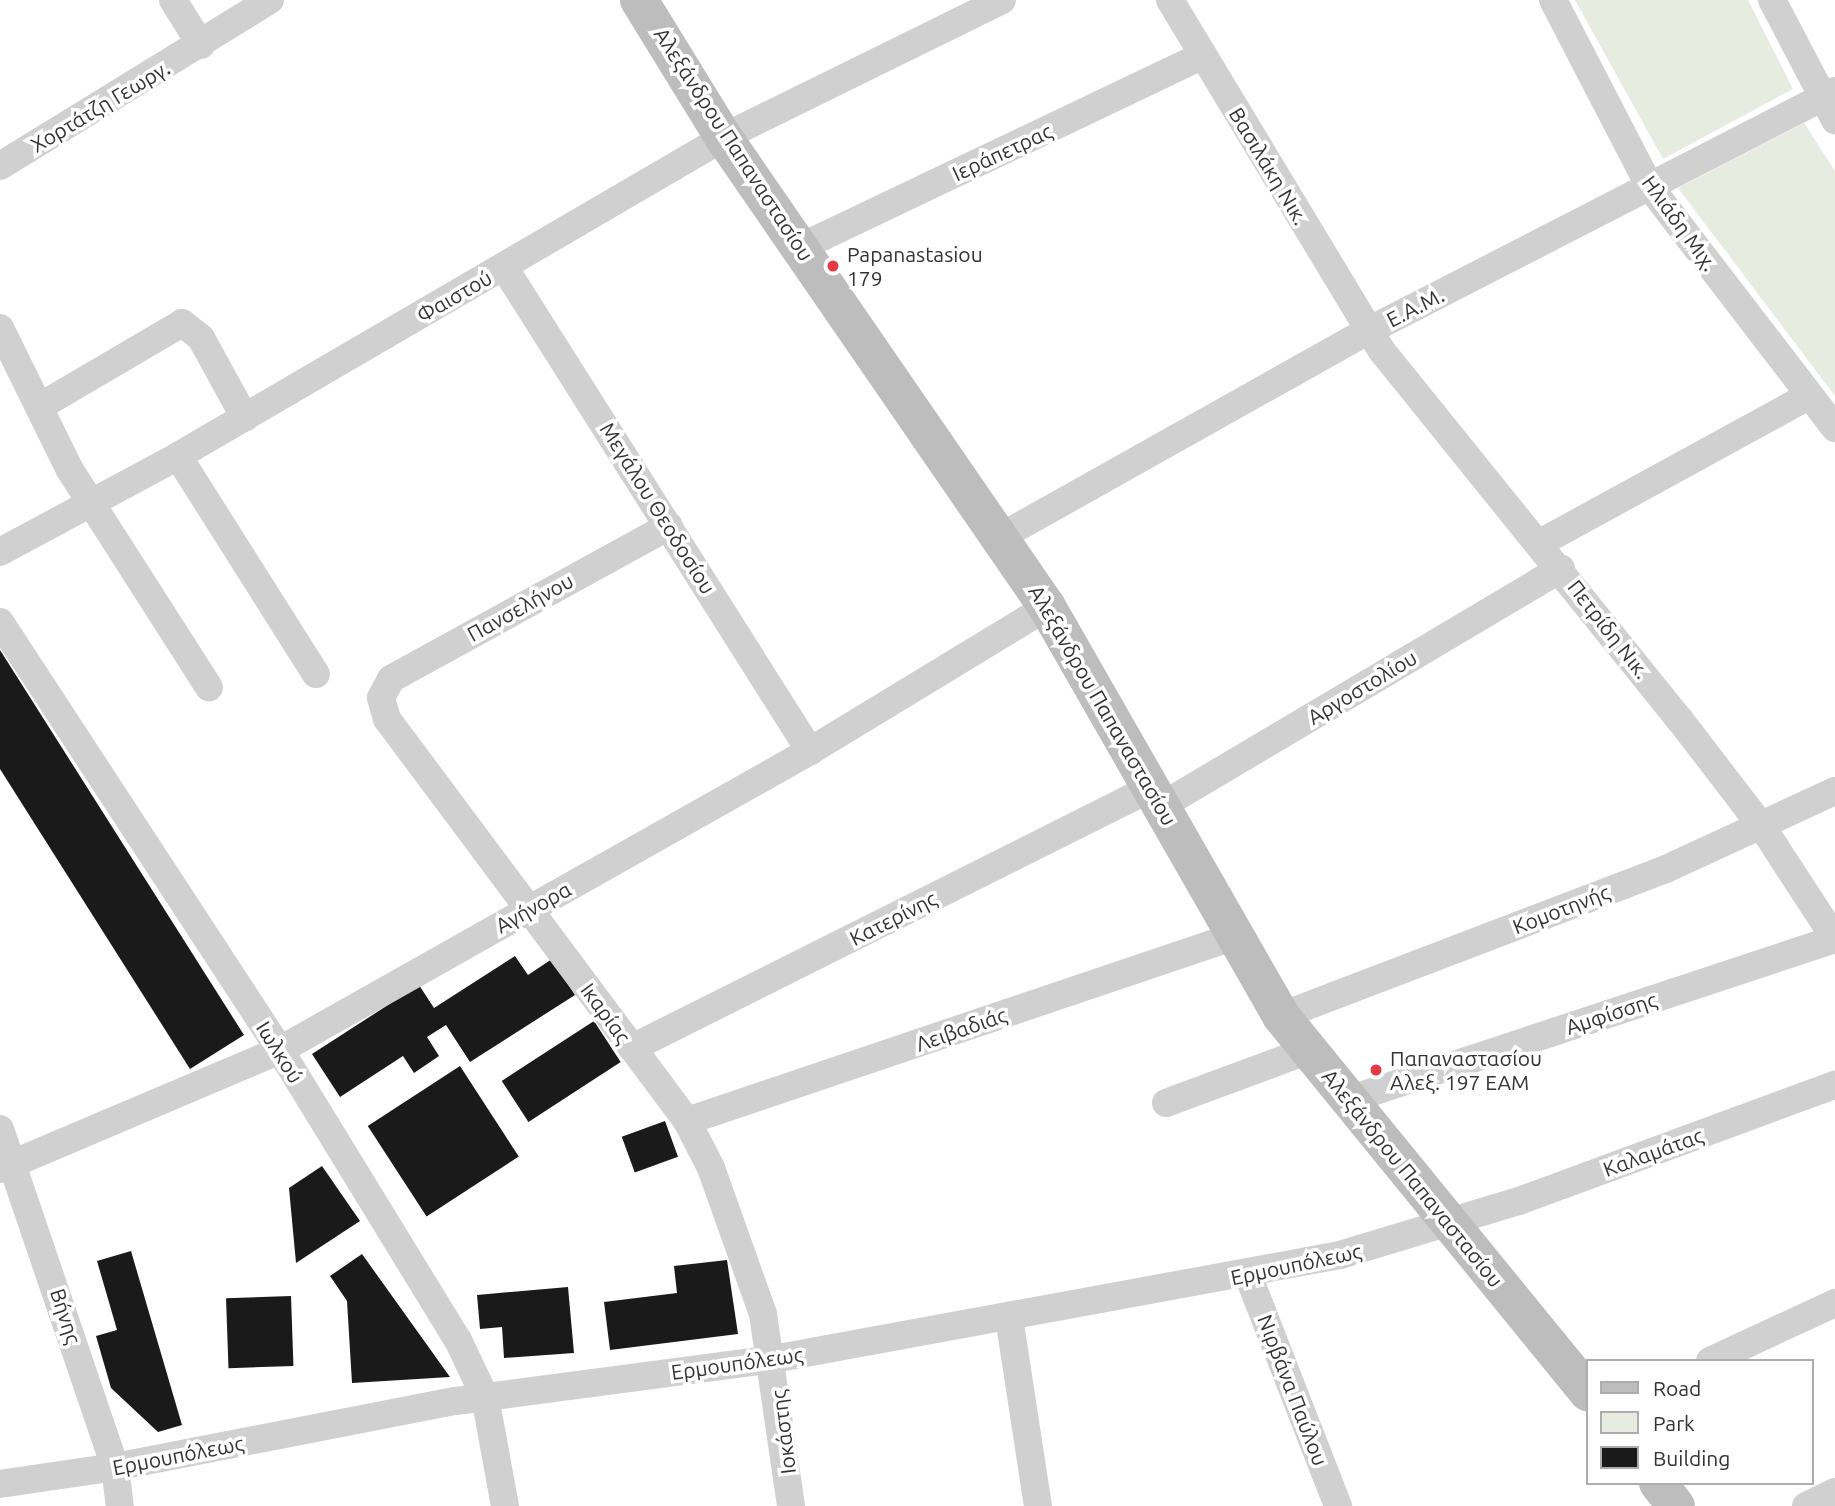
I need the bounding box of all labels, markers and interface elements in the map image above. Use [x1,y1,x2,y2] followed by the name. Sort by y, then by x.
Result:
[649,23,819,265] street label: Αλεξάνδρου Παπαναστασίου
[26,55,174,157] street label: Χορτάτζη Γεωργ.
[1224,103,1314,229] street label: Βασιλάκη Νικ.
[948,118,1056,186] street label: Ιεράπετρας
[1637,170,1723,276] street label: Ηλιάδη Μιχ.
[847,241,983,291] place label: Papanastasiou 179
[825,258,841,274] marker: Papanastasiou 179
[412,264,496,328] street label: Φαιστού
[1382,282,1448,332] street label: Ε.Α.Μ.
[595,418,721,598] street label: Μεγάλου Θεοδοσίου
[463,568,577,646] street label: Πανσελήνου
[1563,575,1655,683] street label: Πετρίδη Νικ.
[1024,580,1182,830] street label: Αλεξάνδρου Παπαναστασίου
[1303,644,1421,730] street label: Αργοστολίου
[491,876,575,938] street label: Αγήνορα
[1509,879,1613,939] street label: Κομοτηνής
[845,885,941,951] street label: Κατερίνης
[576,978,636,1048] street label: Ικαρίας
[1562,986,1660,1040] street label: Αμφίσσης
[912,1002,1010,1056] street label: Λειβαδιάς
[251,1016,309,1088] street label: Ιωλκού
[1390,1045,1542,1095] place label: Παπαναστασίου Αλεξ. 197 ΕΑΜ
[1368,1062,1384,1078] marker: Παπαναστασίου Αλεξ. 197 ΕΑΜ
[1317,1064,1509,1292] street label: Αλεξάνδρου Παπαναστασίου
[1600,1122,1706,1182] street label: Καλαμάτας
[1228,1238,1364,1290] street label: Ερμουπόλεως
[45,1285,87,1347] street label: Βήνης
[1253,1311,1333,1469] street label: Νιρβάνα Παύλου
[669,1341,805,1385] street label: Ερμουπόλεως
[1587,1359,1814,1485] legend
[1653,1376,1701,1400] text: Road
[765,1388,801,1476] street label: Ιοκάστης
[1653,1411,1695,1435] text: Park
[110,1430,246,1480] street label: Ερμουπόλεως
[1653,1446,1730,1470] text: Building

